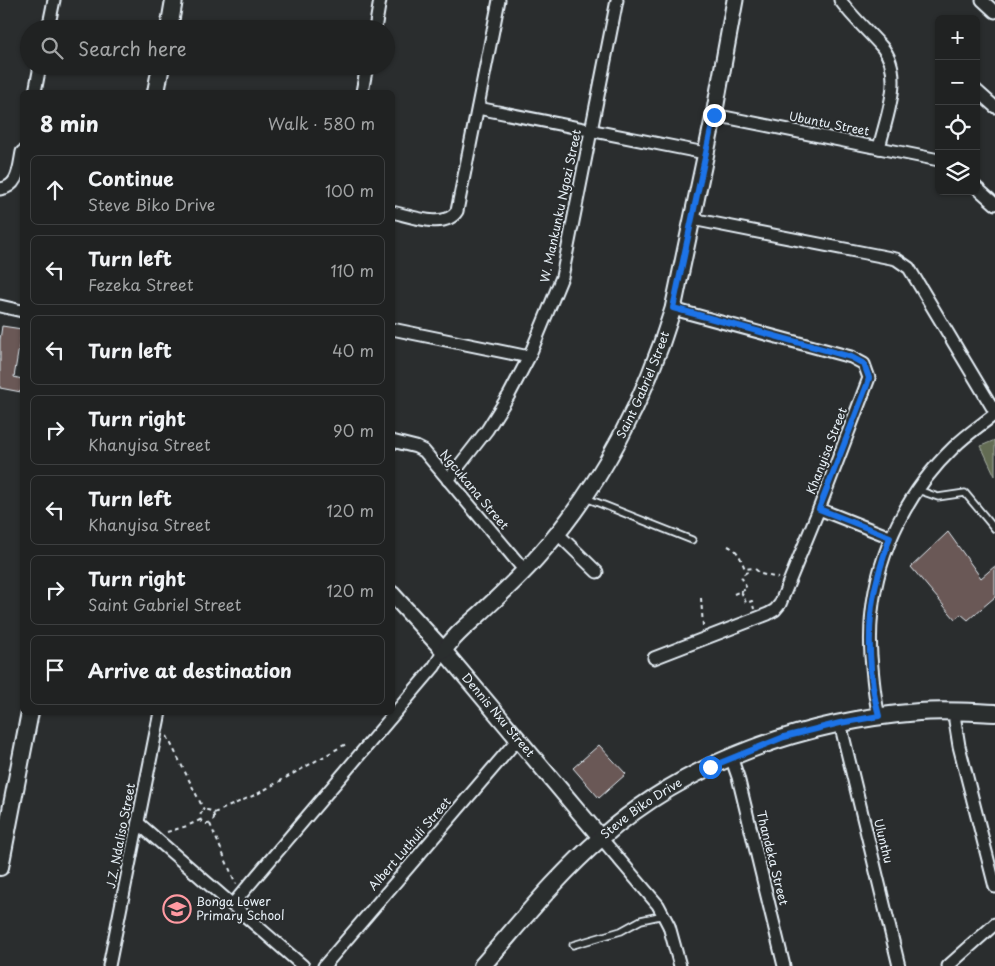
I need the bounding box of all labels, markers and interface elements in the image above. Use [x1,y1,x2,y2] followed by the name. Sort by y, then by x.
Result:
[935,15,980,195] map controls
[935,15,980,60] button: +
[20,20,395,75] search box
[38,34,66,62] icon: search
[78,34,187,62] text: Search here
[935,60,980,105] button: −
[703,104,726,127] route end
[935,105,980,150] button: locate
[787,106,871,140] street label: Ubuntu Street
[40,107,99,139] text: 8 min
[268,111,375,135] text: Walk · 580 m
[535,127,585,284] street label: W. Mankunku Ngozi Street
[935,150,980,195] button: layers
[88,164,174,192] text: Continue
[41,176,69,204] icon: ahead
[325,178,374,202] text: 100 m
[88,192,215,216] text: Steve Biko Drive
[88,244,172,272] text: Turn left
[41,256,69,284] icon: left
[331,258,374,282] text: 110 m
[88,272,193,296] text: Fezeka Street
[611,328,673,441] street label: Saint Gabriel Street
[41,336,69,364] icon: left
[88,336,172,364] text: Turn left
[332,338,374,362] text: 40 m
[88,404,186,432] text: Turn right
[801,404,851,497] street label: Khanyisa Street
[41,416,69,444] icon: right
[333,418,374,442] text: 90 m
[88,432,211,456] text: Khanyisa Street
[436,446,514,533] street label: Ngcukana Street
[88,484,172,512] text: Turn left
[41,496,69,524] icon: left
[327,498,374,522] text: 120 m
[88,512,211,536] text: Khanyisa Street
[88,564,186,592] text: Turn right
[41,576,69,604] icon: right
[327,578,374,602] text: 120 m
[88,592,241,616] text: Saint Gabriel Street
[41,656,69,684] icon: arrive
[88,656,292,684] text: Arrive at destination
[458,669,539,761] street label: Dennis Nxu Street
[699,756,722,779] route start
[596,773,685,843] street label: Steve Biko Drive
[101,781,139,890] street label: J.Z. Ndaliso Street
[364,793,455,894] street label: Albert Luthuli Street
[753,809,793,907] street label: Thandeka Street
[870,817,898,865] street label: Ulunthu
[196,892,284,924] place label: Bonga Lower Primary School
[162,894,192,924] school or university icon: Bonga Lower Primary School

